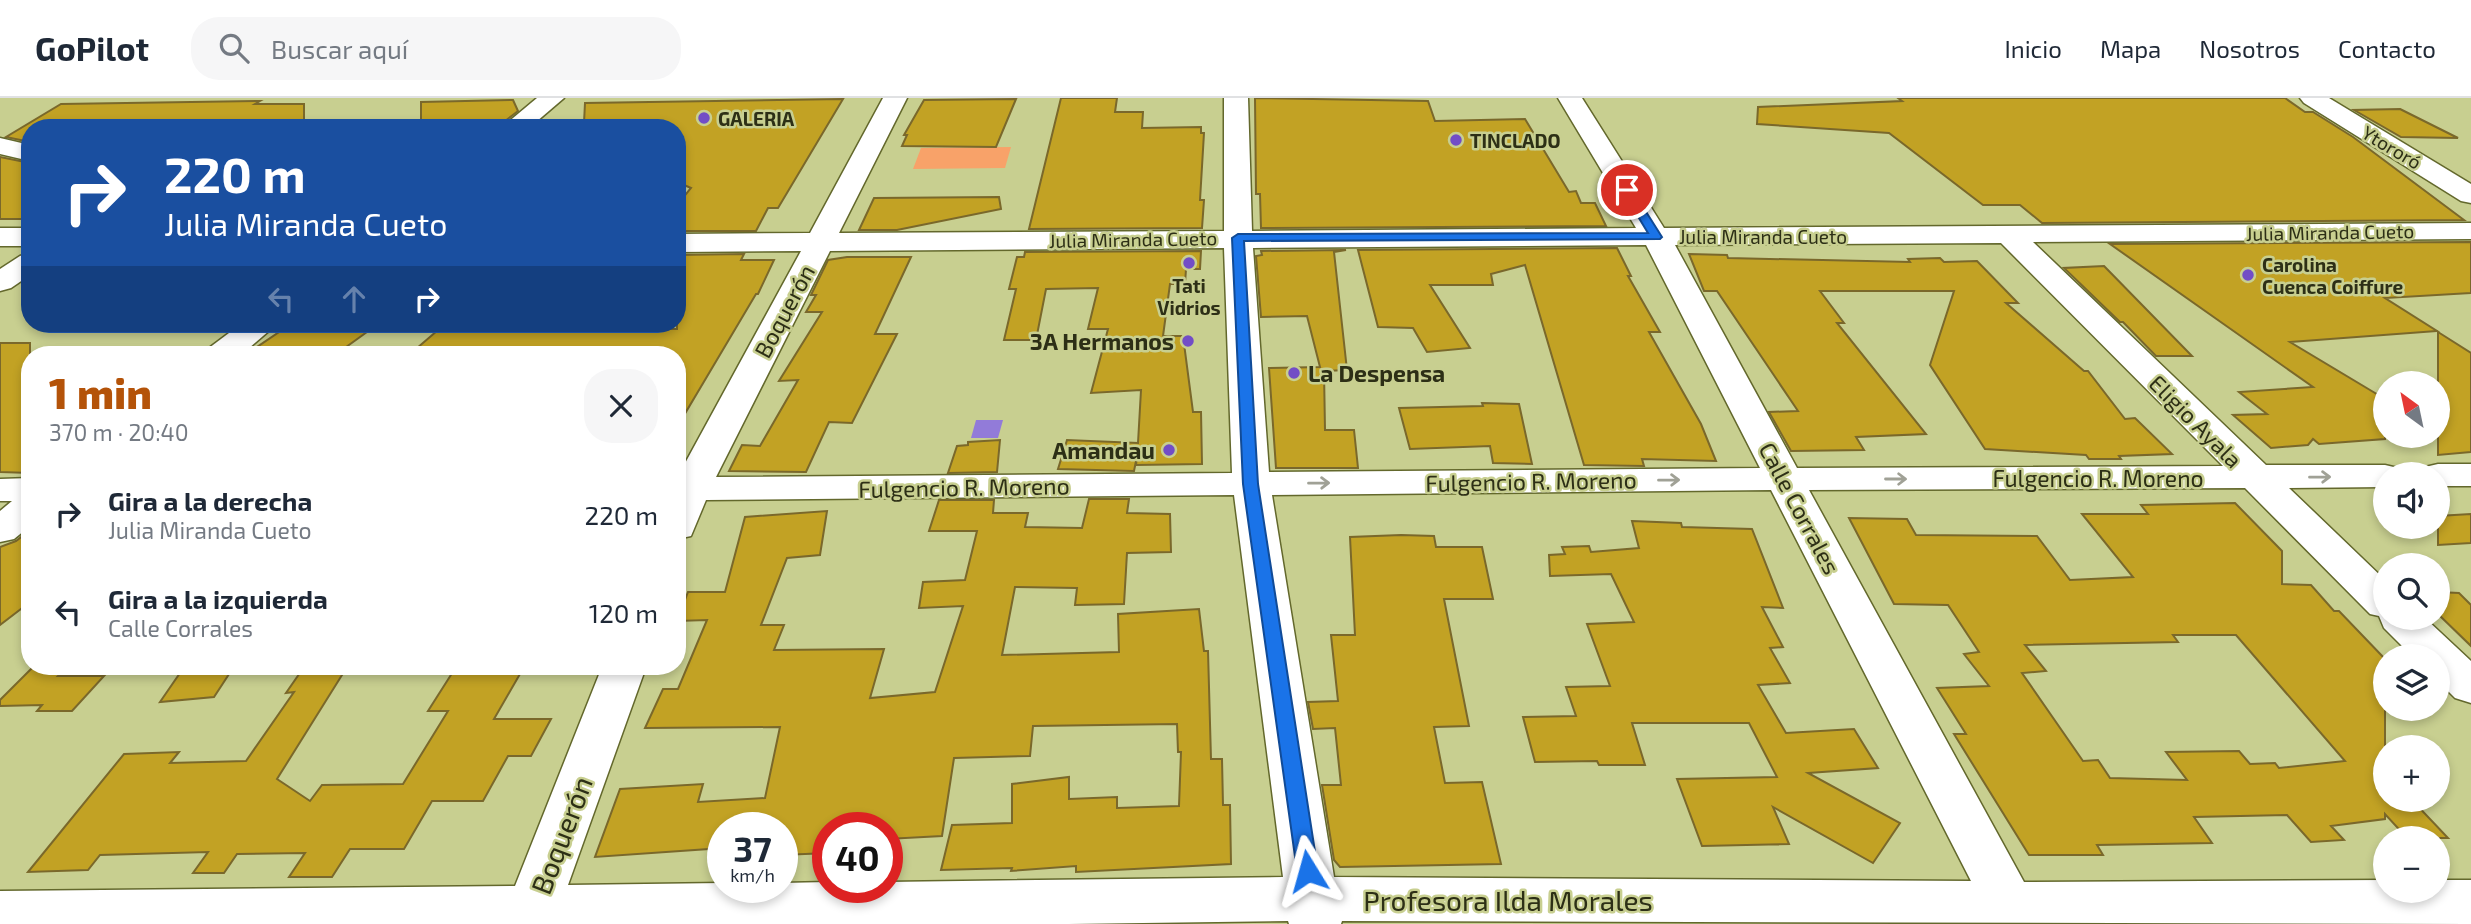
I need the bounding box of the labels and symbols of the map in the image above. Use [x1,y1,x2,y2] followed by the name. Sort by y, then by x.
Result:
[718,107,795,130] place label: GALERIA
[696,110,712,126] marker: GALERIA
[2358,120,2426,174] street label: Ytororó
[1470,129,1561,152] place label: TINCLADO
[1448,132,1464,148] marker: TINCLADO
[1597,160,1657,220] pin
[2246,219,2414,245] street label: Julia Miranda Cueto
[1679,225,1847,248] street label: Julia Miranda Cueto
[1049,226,1217,252] street label: Julia Miranda Cueto
[2262,253,2403,298] place label: Carolina Cuenca Coiffure
[1181,255,1197,271] marker: Tati Vidrios
[748,260,820,362] street label: Boquerón
[2240,267,2256,283] marker: Carolina Cuenca Coiffure
[1157,274,1221,319] place label: Tati Vidrios
[1030,327,1174,355] place label: 3A Hermanos
[1180,333,1196,349] marker: 3A Hermanos
[1308,359,1445,387] place label: La Despensa
[1286,365,1302,381] marker: La Despensa
[2144,369,2248,473] street label: Eligio Ayala
[2373,371,2450,448] north arrow
[1052,436,1155,464] place label: Amandau
[1754,437,1846,579] street label: Calle Corrales
[1161,442,1177,458] marker: Amandau
[1992,464,2204,492] street label: Fulgencio R. Moreno
[1425,465,1637,497] street label: Fulgencio R. Moreno
[2308,470,2331,484] one-way arrow
[858,471,1070,503] street label: Fulgencio R. Moreno
[1885,472,1908,486] one-way arrow
[1657,473,1680,487] one-way arrow
[1307,476,1330,490] one-way arrow
[523,771,599,899] street label: Boquerón
[812,812,903,903] speed limit sign: 40
[1271,834,1345,908] position arrow
[1363,883,1653,917] street label: Profesora Ilda Morales

